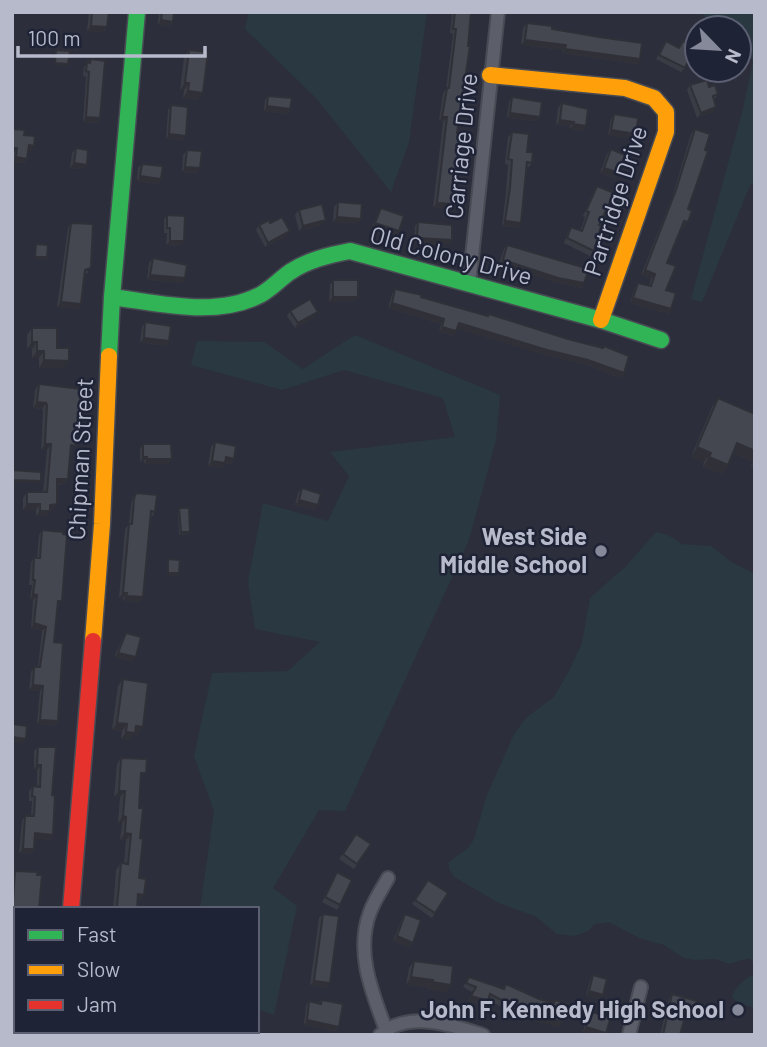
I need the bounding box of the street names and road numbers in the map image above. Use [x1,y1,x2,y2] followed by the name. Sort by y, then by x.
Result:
[438,72,483,220] street label: Carriage Drive
[577,122,652,279] street label: Partridge Drive
[367,219,536,290] street label: Old Colony Drive
[61,377,98,541] street label: Chipman Street

